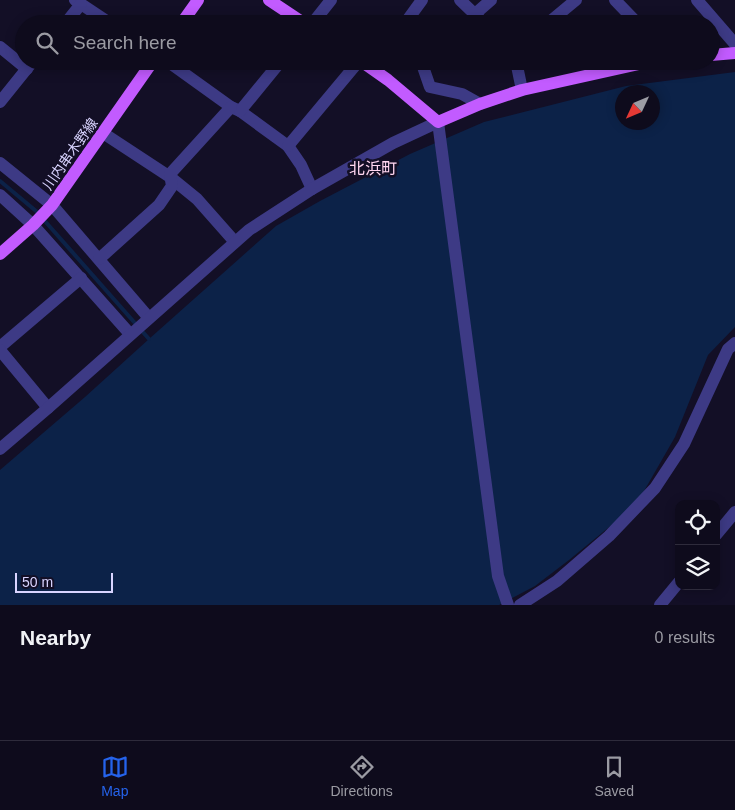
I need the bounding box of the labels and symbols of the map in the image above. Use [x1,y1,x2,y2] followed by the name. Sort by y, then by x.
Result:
[615,85,660,130] north arrow
[39,115,101,193] street label: 川内串木野線
[349,160,397,177] district label: 北浜町
[15,570,112,593] scale bar

